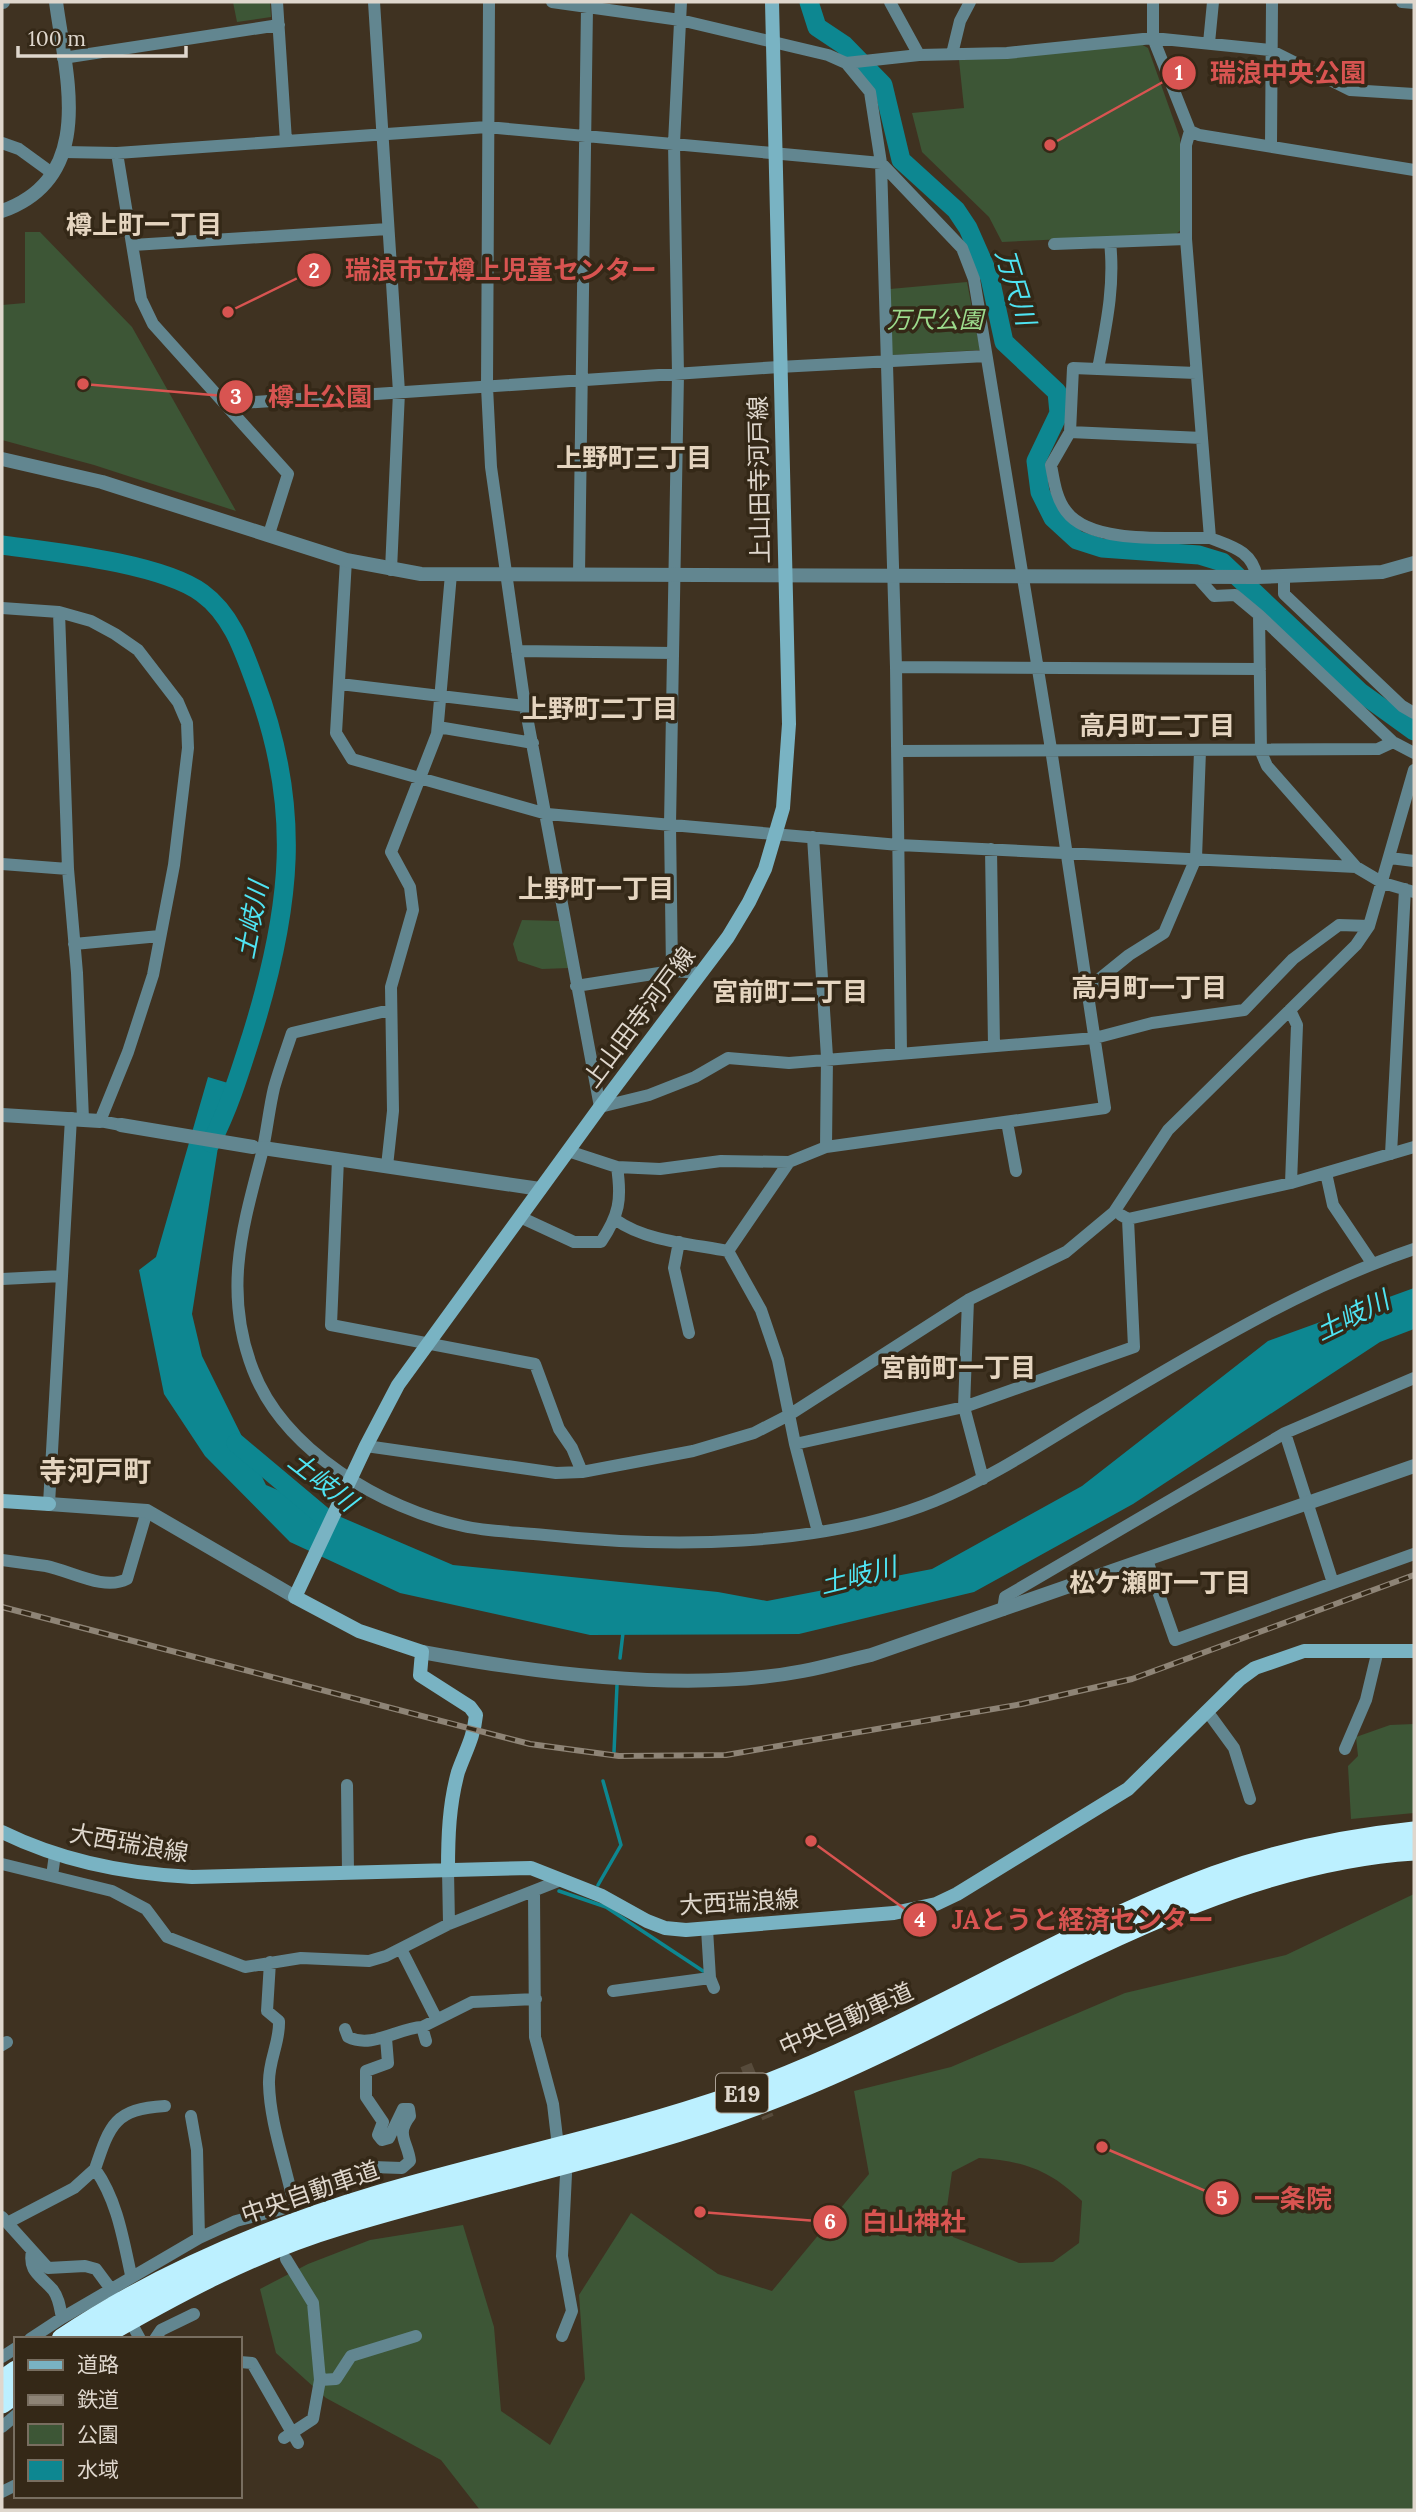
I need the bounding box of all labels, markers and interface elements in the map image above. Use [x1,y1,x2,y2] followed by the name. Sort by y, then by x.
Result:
[18,14,186,58] scale bar
[28,25,86,52] text: 100 m
[1161,49,1380,96] callout: 瑞浪中央公園
[1210,56,1366,89] text: 瑞浪中央公園
[1175,59,1183,86] text: 1
[66,208,222,241] district label: 樽上町一丁目
[989,245,1044,332] water label: 万尺川
[296,247,671,294] callout: 瑞浪市立樽上児童センター
[345,253,657,286] text: 瑞浪市立樽上児童センター
[308,257,320,284] text: 2
[887,304,986,335] park label: 万尺公園
[219,374,386,421] callout: 樽上公園
[268,380,372,413] text: 樽上公園
[230,383,242,410] text: 3
[742,396,776,564] street label: 上山田寺河戸線
[556,441,712,474] district label: 上野町三丁目
[522,692,678,725] district label: 上野町二丁目
[1079,709,1235,742] district label: 高月町二丁目
[518,872,674,905] district label: 上野町一丁目
[227,876,275,961] water label: 土岐川
[576,941,702,1093] street label: 上山田寺河戸線
[1071,971,1227,1004] district label: 高月町一丁目
[712,975,868,1008] district label: 宮前町二丁目
[1310,1282,1397,1347] water label: 土岐川
[880,1351,1036,1384] district label: 宮前町一丁目
[282,1444,366,1520] water label: 土岐川
[39,1453,151,1489] district label: 寺河戸町
[816,1549,903,1600] water label: 土岐川
[1069,1566,1251,1599] district label: 松ケ瀬町一丁目
[67,1817,191,1869] street label: 大西瑞浪線
[678,1883,800,1921] street label: 大西瑞浪線
[903,1896,1228,1943] callout: JAとうと経済センター
[952,1903,1214,1936] text: JAとうと経済センター
[914,1906,926,1933] text: 4
[774,1976,918,2062] street label: 中央自動車道
[716,2074,768,2112] road number: E19
[237,2154,383,2230] street label: 中央自動車道
[1205,2175,1346,2222] callout: 一条院
[1254,2182,1332,2215] text: 一条院
[1216,2185,1228,2212] text: 5
[813,2198,980,2245] callout: 白山神社
[862,2205,966,2238] text: 白山神社
[824,2208,836,2235] text: 6
[14,2337,242,2498] legend
[77,2351,119,2378] text: 道路
[77,2386,119,2413] text: 鉄道
[77,2421,119,2448] text: 公園
[77,2456,119,2483] text: 水域

